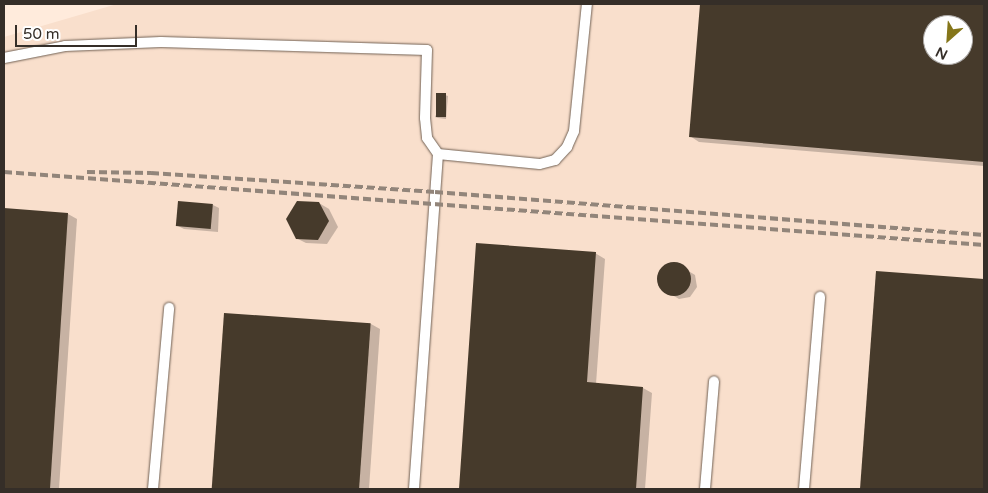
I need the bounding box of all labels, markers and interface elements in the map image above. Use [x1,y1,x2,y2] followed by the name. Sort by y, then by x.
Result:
[18,15,140,47] scale bar
[923,15,973,65] north arrow
[23,25,60,43] text: 50 m
[933,43,950,63] text: N

